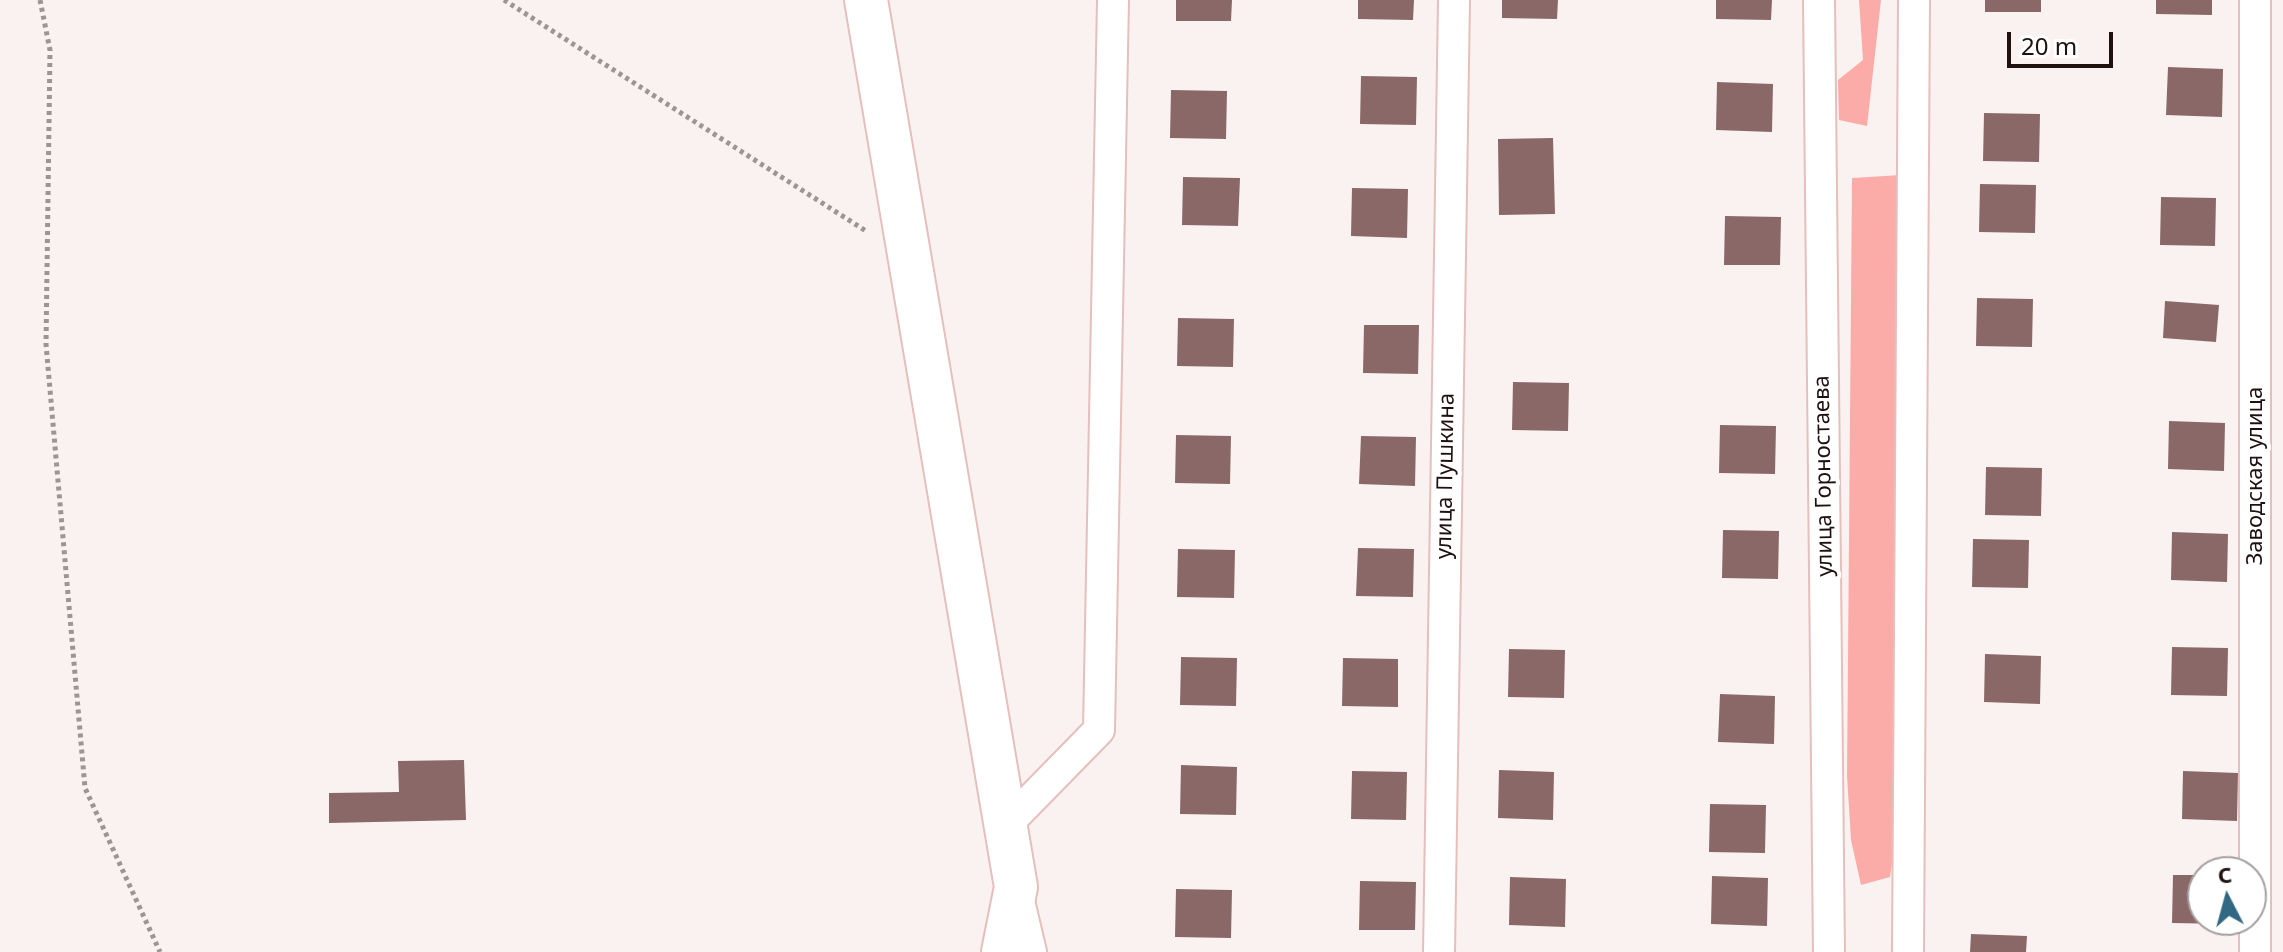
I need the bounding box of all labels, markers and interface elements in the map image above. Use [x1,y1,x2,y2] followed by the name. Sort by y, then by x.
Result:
[2011,16,2117,66] scale bar
[2021,29,2077,62] text: 20 m
[1809,375,1839,577] street label: улица Горностаева
[2243,387,2269,565] street label: Заводская улица
[1431,393,1461,559] street label: улица Пушкина
[2187,856,2267,936] north arrow
[2216,858,2233,890] text: С

